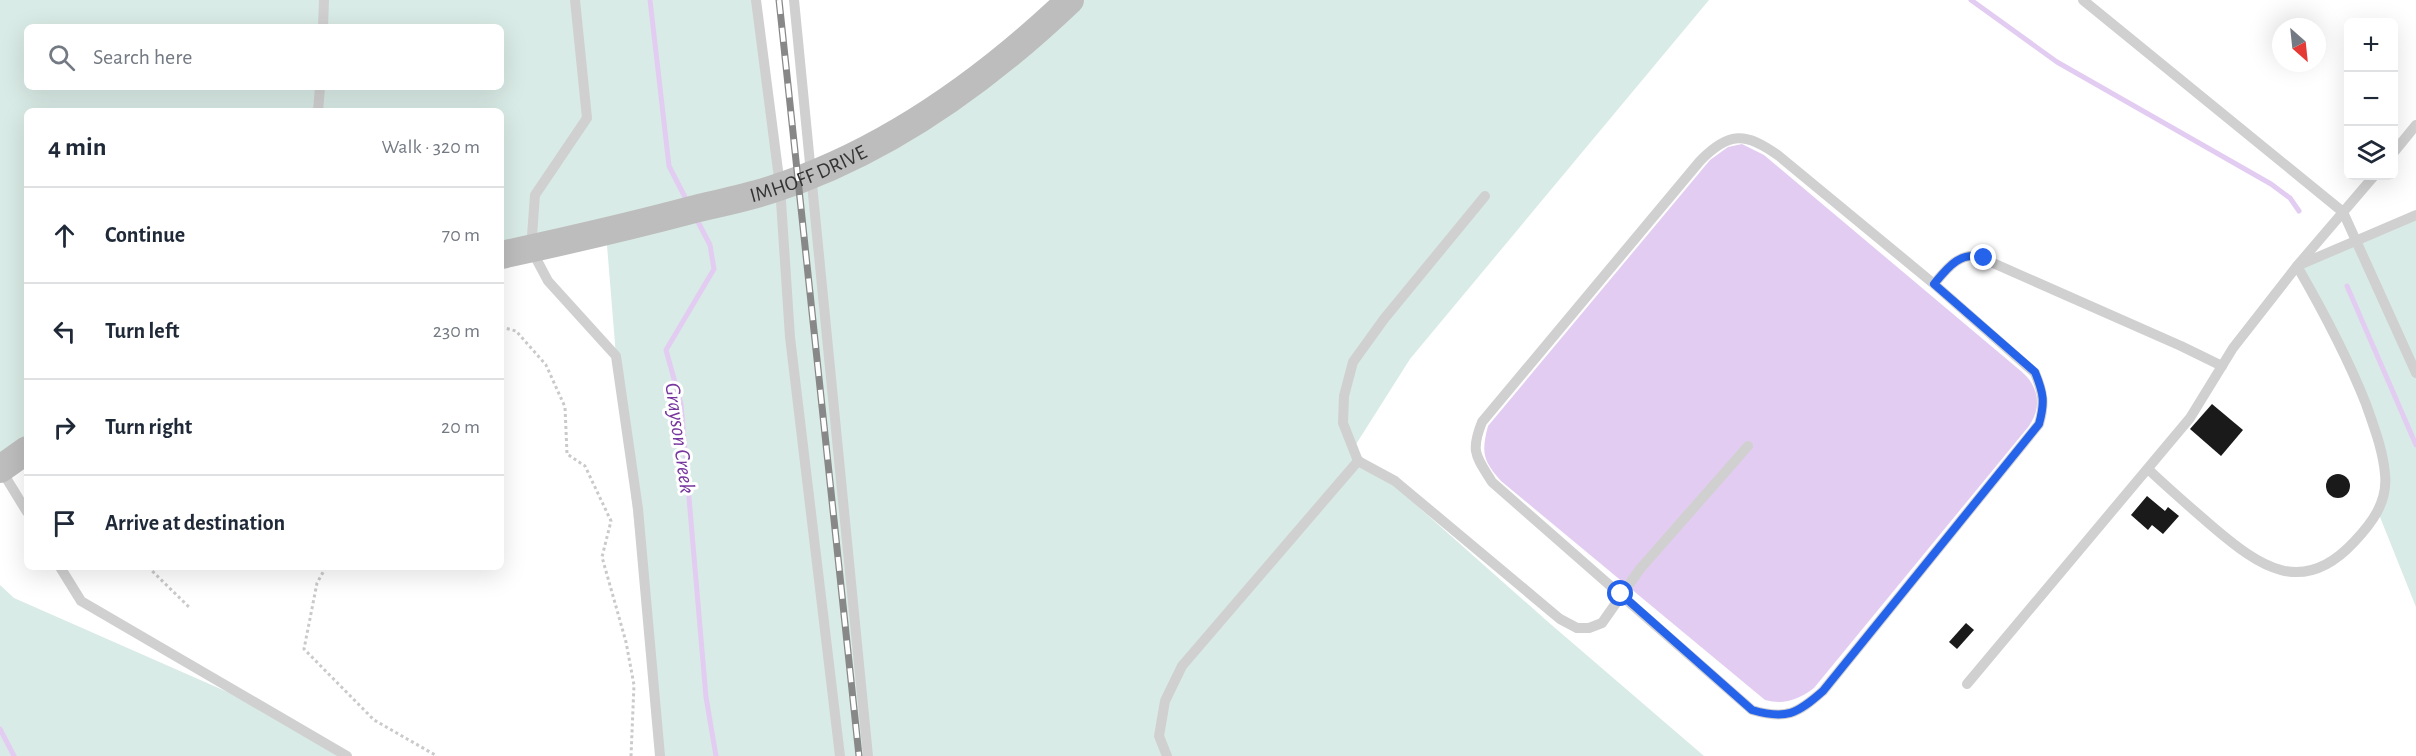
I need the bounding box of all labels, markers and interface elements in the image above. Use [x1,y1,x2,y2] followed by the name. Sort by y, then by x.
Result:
[2272,18,2326,72] north arrow
[2344,18,2398,180] map controls
[2344,18,2398,72] button: +
[24,24,504,90] search box
[45,41,78,74] icon: search
[93,46,192,68] text: Search here
[2344,72,2398,126] button: −
[2344,126,2398,180] button: layers
[48,134,107,160] text: 4 min
[382,137,480,157] text: Walk · 320 m
[748,141,870,206] street label: IMHOFF DRIVE
[48,219,81,252] icon: ahead
[105,224,185,246] text: Continue
[442,225,480,245] text: 70 m
[1970,244,1996,270] route end
[48,315,81,348] icon: left
[105,320,179,342] text: Turn left
[433,321,480,341] text: 230 m
[661,381,699,495] water label: Grayson Creek
[48,411,81,444] icon: right
[105,416,192,438] text: Turn right
[441,417,480,437] text: 20 m
[48,507,81,540] icon: arrive
[105,512,285,534] text: Arrive at destination
[1607,580,1633,606] route start

